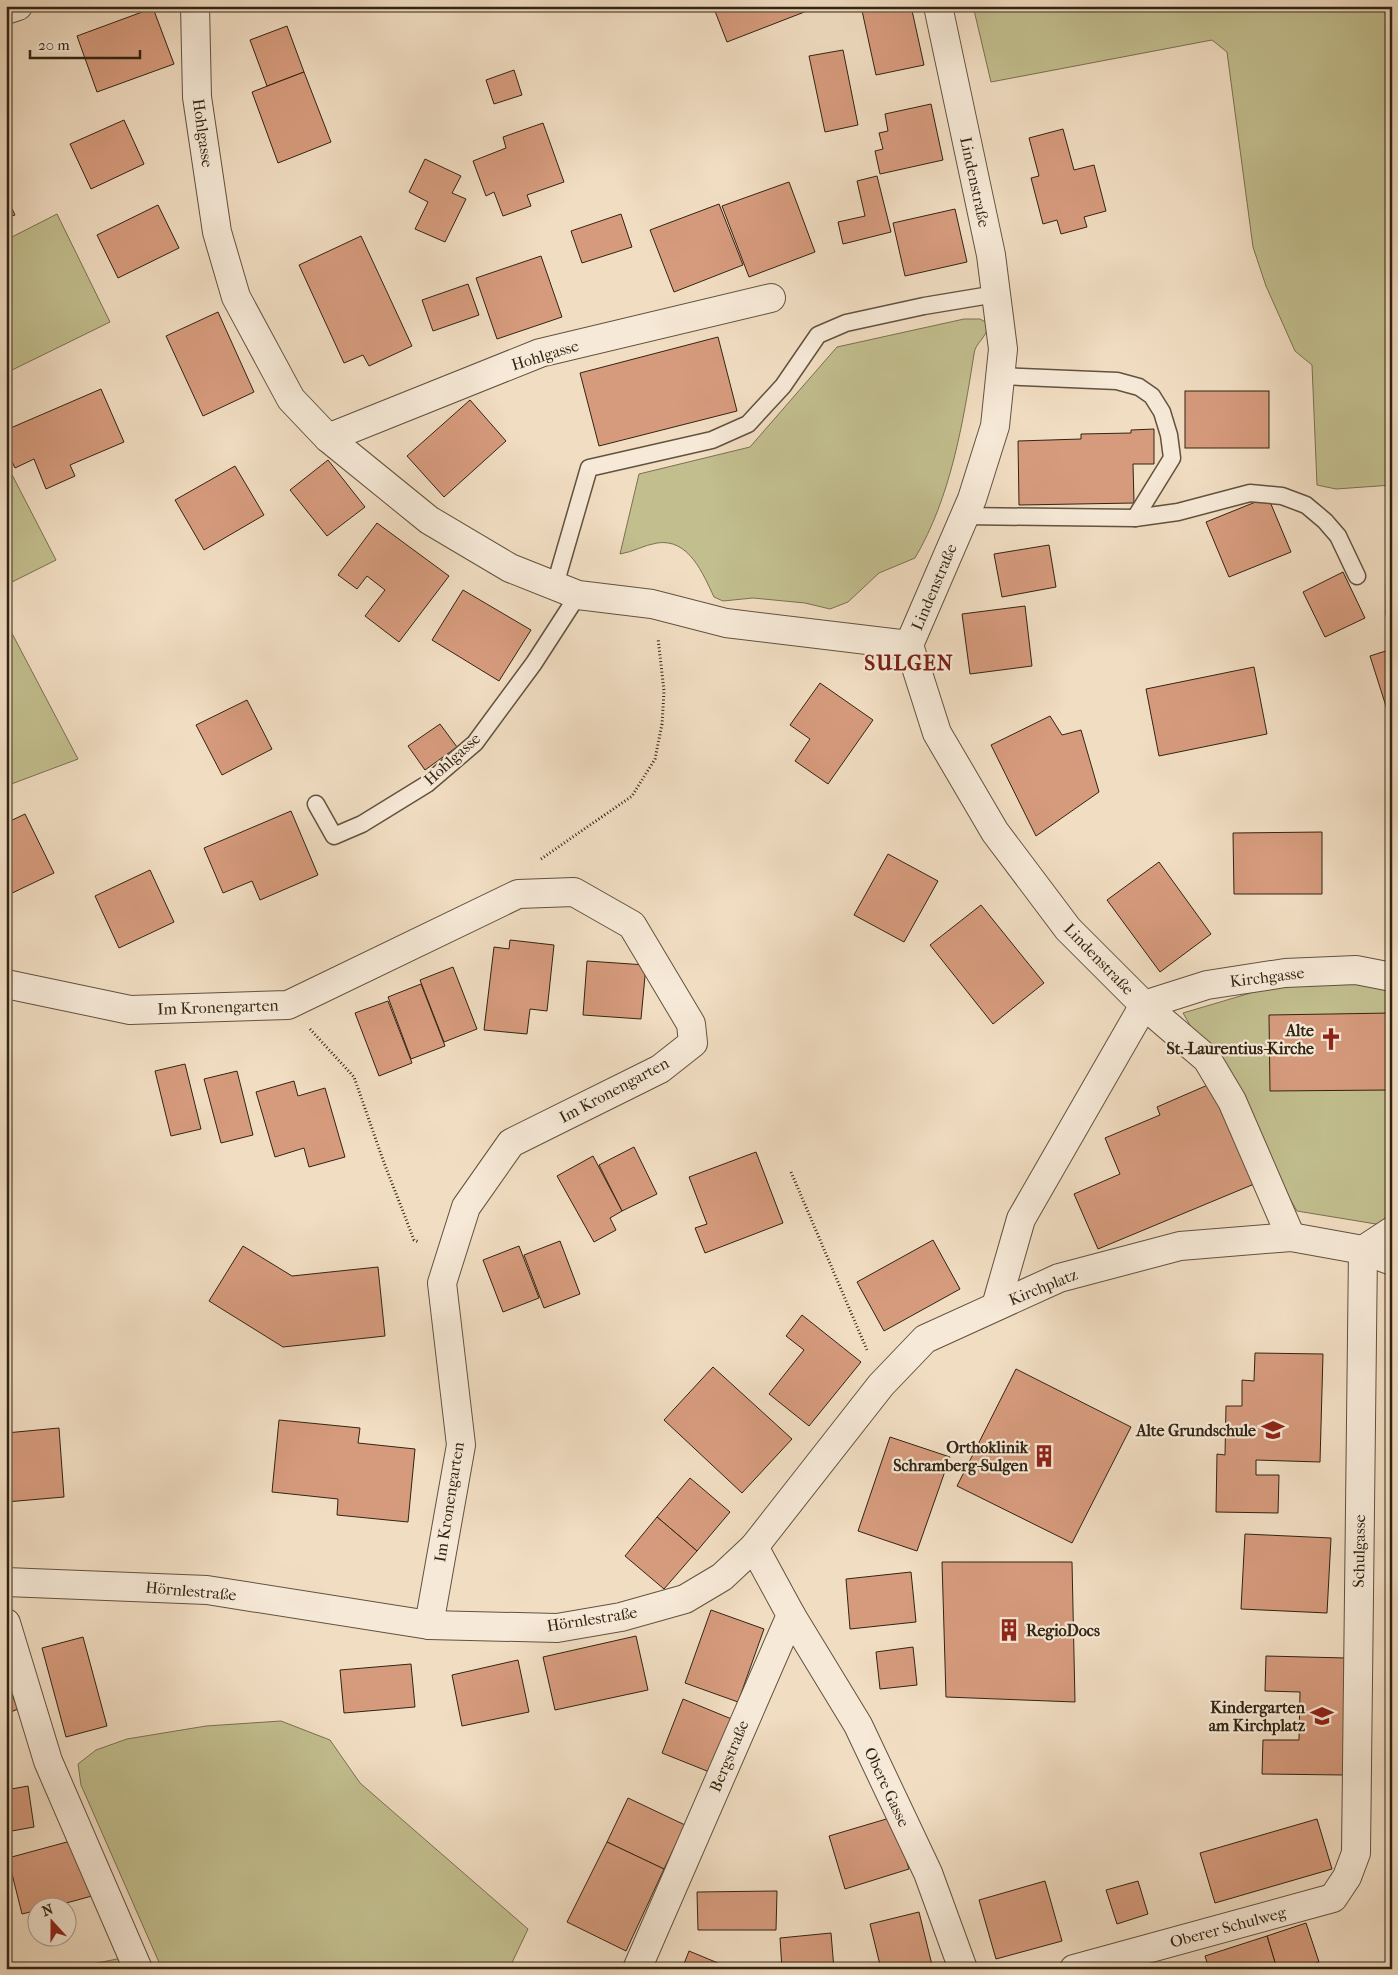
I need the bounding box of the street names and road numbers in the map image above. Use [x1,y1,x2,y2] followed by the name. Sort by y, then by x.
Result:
[189,97,217,169] street label: Hohlgasse
[956,135,994,229] street label: Lindenstraße
[509,336,581,374] street label: Hohlgasse
[907,541,961,633] street label: Lindenstraße
[420,729,484,789] street label: Hohlgasse
[1060,919,1138,999] street label: Lindenstraße
[1229,963,1305,991] street label: Kirchgasse
[157,995,280,1019] street label: Im Kronengarten
[556,1053,673,1127] street label: Im Kronengarten
[1006,1265,1080,1309] street label: Kirchplatz
[430,1440,468,1563] street label: Im Kronengarten
[1349,1514,1369,1588] street label: Schulgasse
[145,1578,237,1604] street label: Hörnlestraße
[545,1602,639,1636] street label: Hörnlestraße
[705,1717,753,1795] street label: Bergstraße
[860,1744,914,1830] street label: Obere Gasse
[1168,1902,1288,1952] street label: Oberer Schulweg

